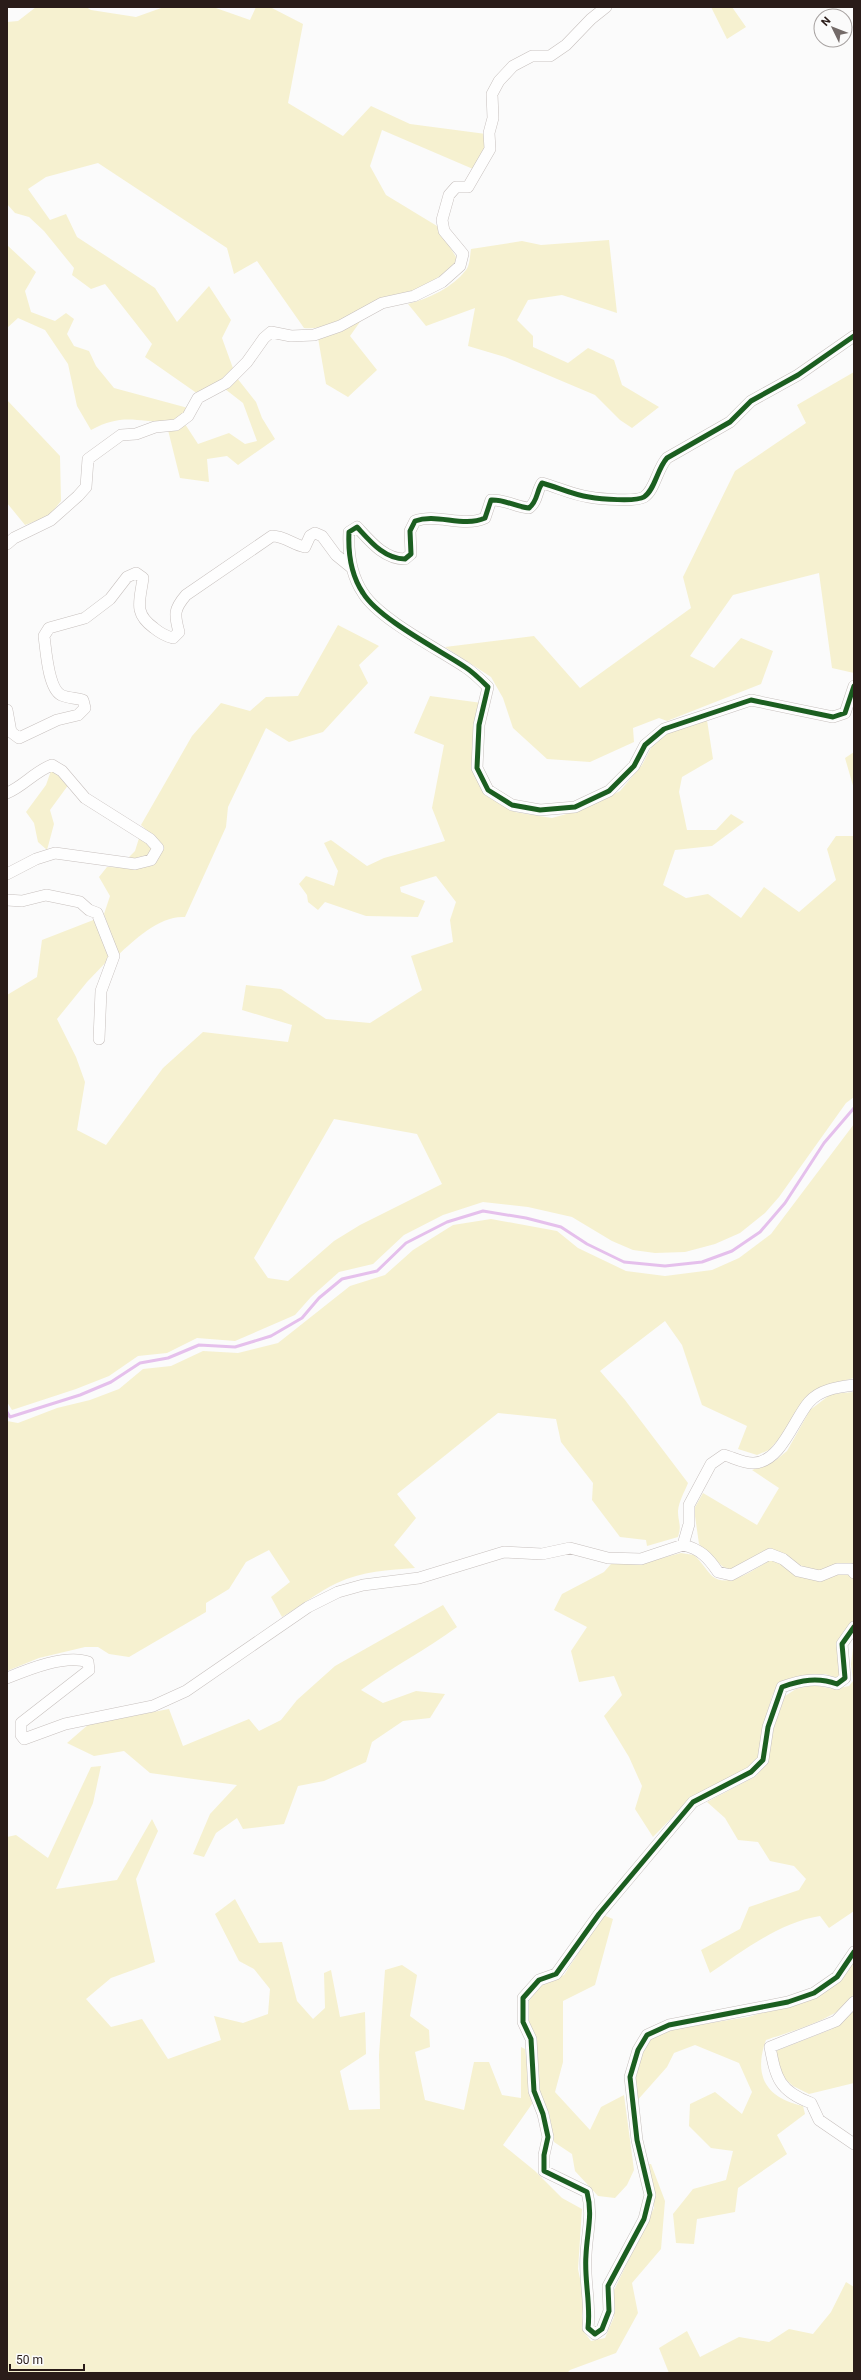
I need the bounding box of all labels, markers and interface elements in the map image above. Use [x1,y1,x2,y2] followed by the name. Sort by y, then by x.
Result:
[813,8,853,48] north arrow
[819,14,834,29] text: N
[10,2346,84,2372] scale bar
[16,2353,43,2367] text: 50 m

